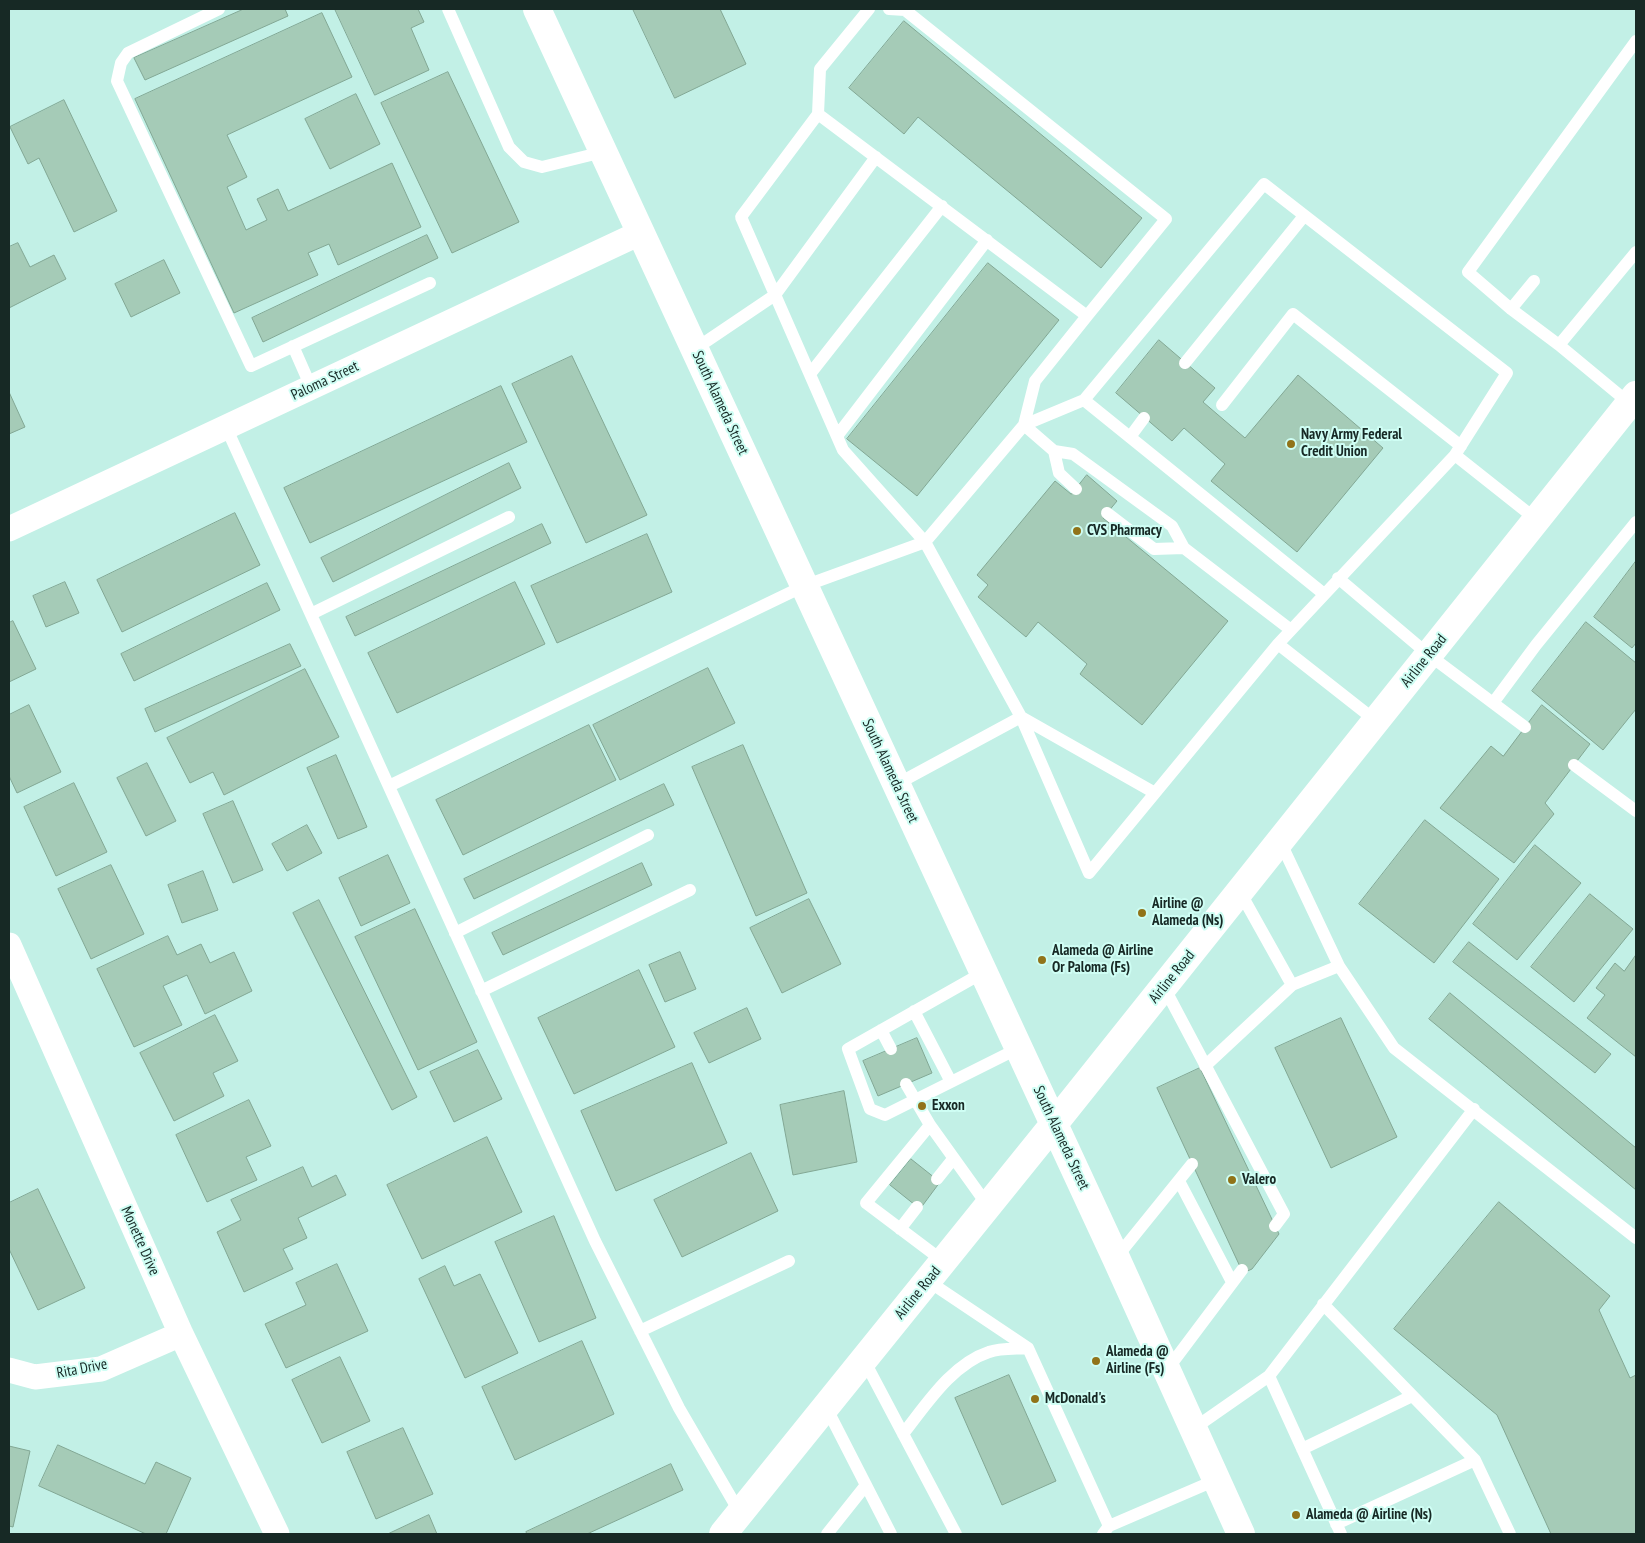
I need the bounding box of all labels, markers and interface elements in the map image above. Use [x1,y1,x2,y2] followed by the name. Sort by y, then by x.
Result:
[688,348,752,458] street label: South Alameda Street
[288,358,362,404] street label: Paloma Street
[1301,426,1402,461] place label: Navy Army Federal Credit Union
[1285,438,1297,450] marker: Navy Army Federal Credit Union
[1087,522,1162,540] place label: CVS Pharmacy
[1071,525,1083,537] marker: CVS Pharmacy
[1397,631,1451,691] street label: Airline Road
[858,716,922,826] street label: South Alameda Street
[1152,895,1223,930] place label: Airline @ Alameda (Ns)
[1136,907,1148,919] marker: Airline @ Alameda (Ns)
[1052,942,1153,977] place label: Alameda @ Airline Or Paloma (Fs)
[1145,947,1199,1007] street label: Airline Road
[1036,954,1048,966] marker: Alameda @ Airline Or Paloma (Fs)
[1029,1083,1093,1193] street label: South Alameda Street
[932,1097,965,1115] place label: Exxon
[916,1100,928,1112] marker: Exxon
[1242,1171,1276,1189] place label: Valero
[1226,1174,1238,1186] marker: Valero
[117,1204,163,1278] street label: Monette Drive
[891,1263,945,1323] street label: Airline Road
[1106,1343,1169,1378] place label: Alameda @ Airline (Fs)
[55,1355,109,1383] street label: Rita Drive
[1090,1355,1102,1367] marker: Alameda @ Airline (Fs)
[1045,1390,1106,1408] place label: McDonald's
[1029,1393,1041,1405] marker: McDonald's
[1306,1506,1432,1524] place label: Alameda @ Airline (Ns)
[1290,1509,1302,1521] marker: Alameda @ Airline (Ns)

